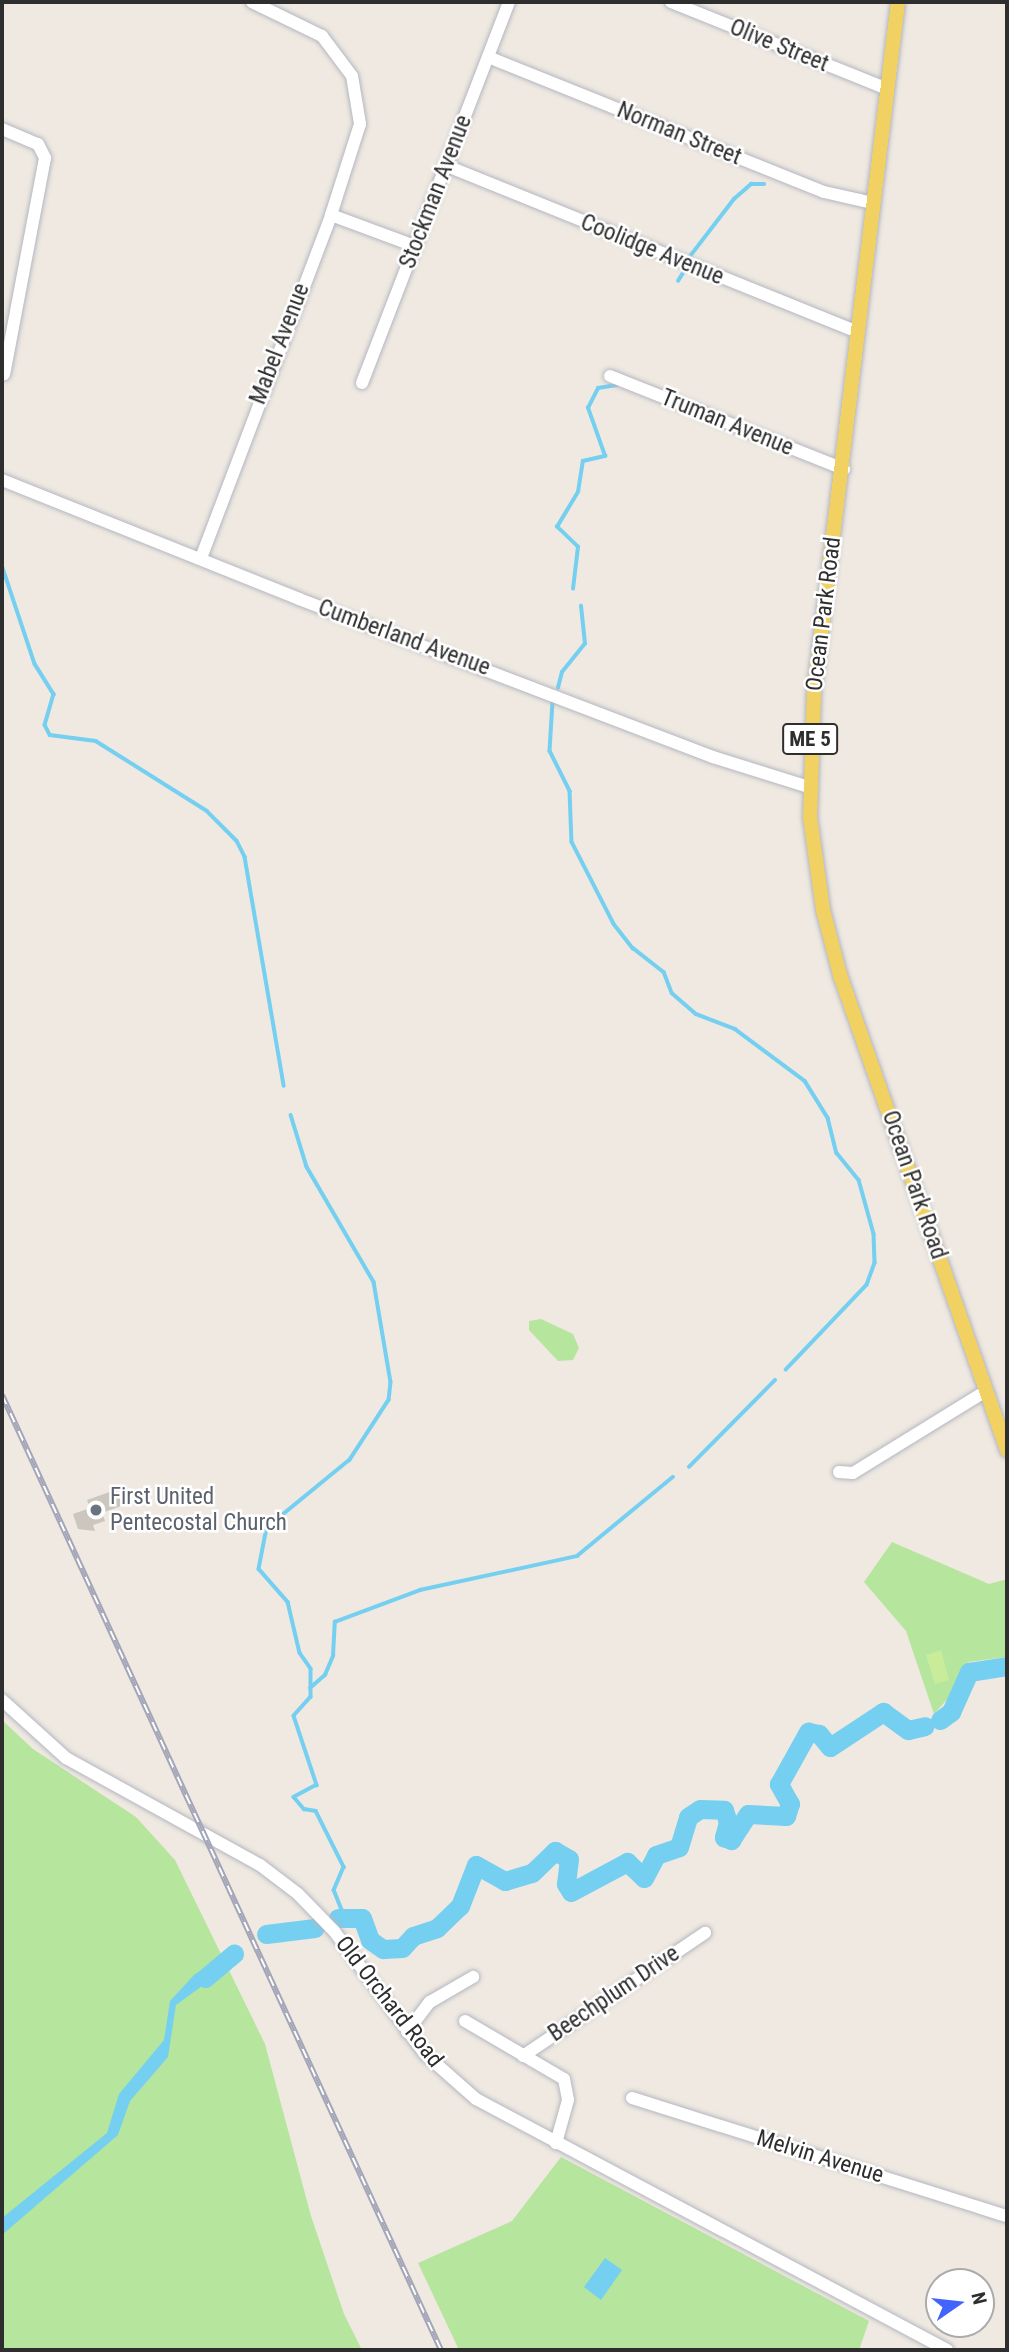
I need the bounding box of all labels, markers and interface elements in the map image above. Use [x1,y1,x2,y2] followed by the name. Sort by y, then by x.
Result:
[726,14,832,78] street label: Olive Street
[613,97,745,171] street label: Norman Street
[394,111,478,273] street label: Stockman Avenue
[576,209,728,291] street label: Coolidge Avenue
[244,280,316,408] street label: Mabel Avenue
[657,384,797,462] street label: Truman Avenue
[801,535,847,693] street label: Ocean Park Road
[314,594,494,682] street label: Cumberland Avenue
[782,722,838,756] road number: ME 5
[876,1107,952,1263] street label: Ocean Park Road
[110,1483,287,1537] place label: First United Pentecostal Church
[88,1502,104,1518] marker: First United Pentecostal Church
[329,1931,449,2073] street label: Old Orchard Road
[543,1940,685,2048] street label: Beechplum Drive
[753,2125,887,2189] street label: Melvin Avenue
[925,2268,995,2338] north arrow
[966,2290,991,2307] text: N

